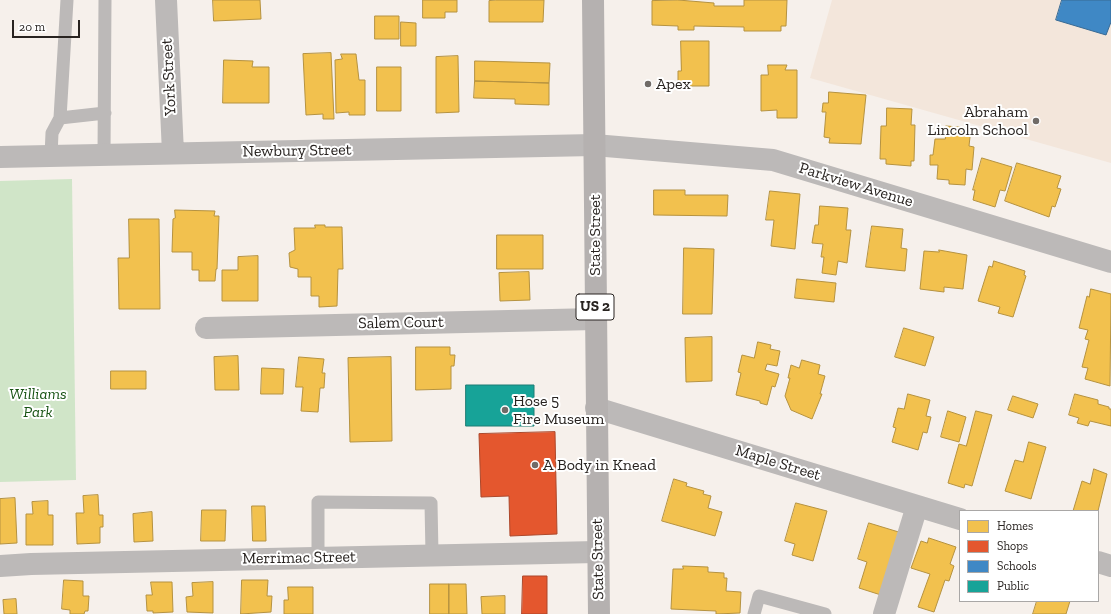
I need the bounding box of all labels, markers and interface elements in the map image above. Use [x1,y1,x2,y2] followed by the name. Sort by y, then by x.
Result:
[14,12,82,38] scale bar
[19,20,45,34] text: 20 m
[157,38,181,116] street label: York Street
[656,74,691,94] place label: Apex
[643,79,653,89] marker: Apex
[927,102,1028,140] place label: Abraham Lincoln School
[1031,116,1041,126] marker: Abraham Lincoln School
[242,140,352,162] street label: Newbury Street
[797,159,915,211] street label: Parkview Avenue
[585,194,605,276] street label: State Street
[576,294,614,320] road number: US 2
[358,313,444,333] street label: Salem Court
[9,384,67,422] park label: Williams Park
[513,391,604,429] place label: Hose 5 Fire Museum
[500,405,510,415] marker: Hose 5 Fire Museum
[733,441,823,485] street label: Maple Street
[543,455,656,475] place label: A Body in Knead
[530,460,540,470] marker: A Body in Knead
[959,510,1099,602] legend
[588,518,608,600] street label: State Street
[997,519,1033,533] text: Homes
[997,539,1028,553] text: Shops
[242,547,356,569] street label: Merrimac Street
[997,559,1036,573] text: Schools
[997,579,1029,593] text: Public

